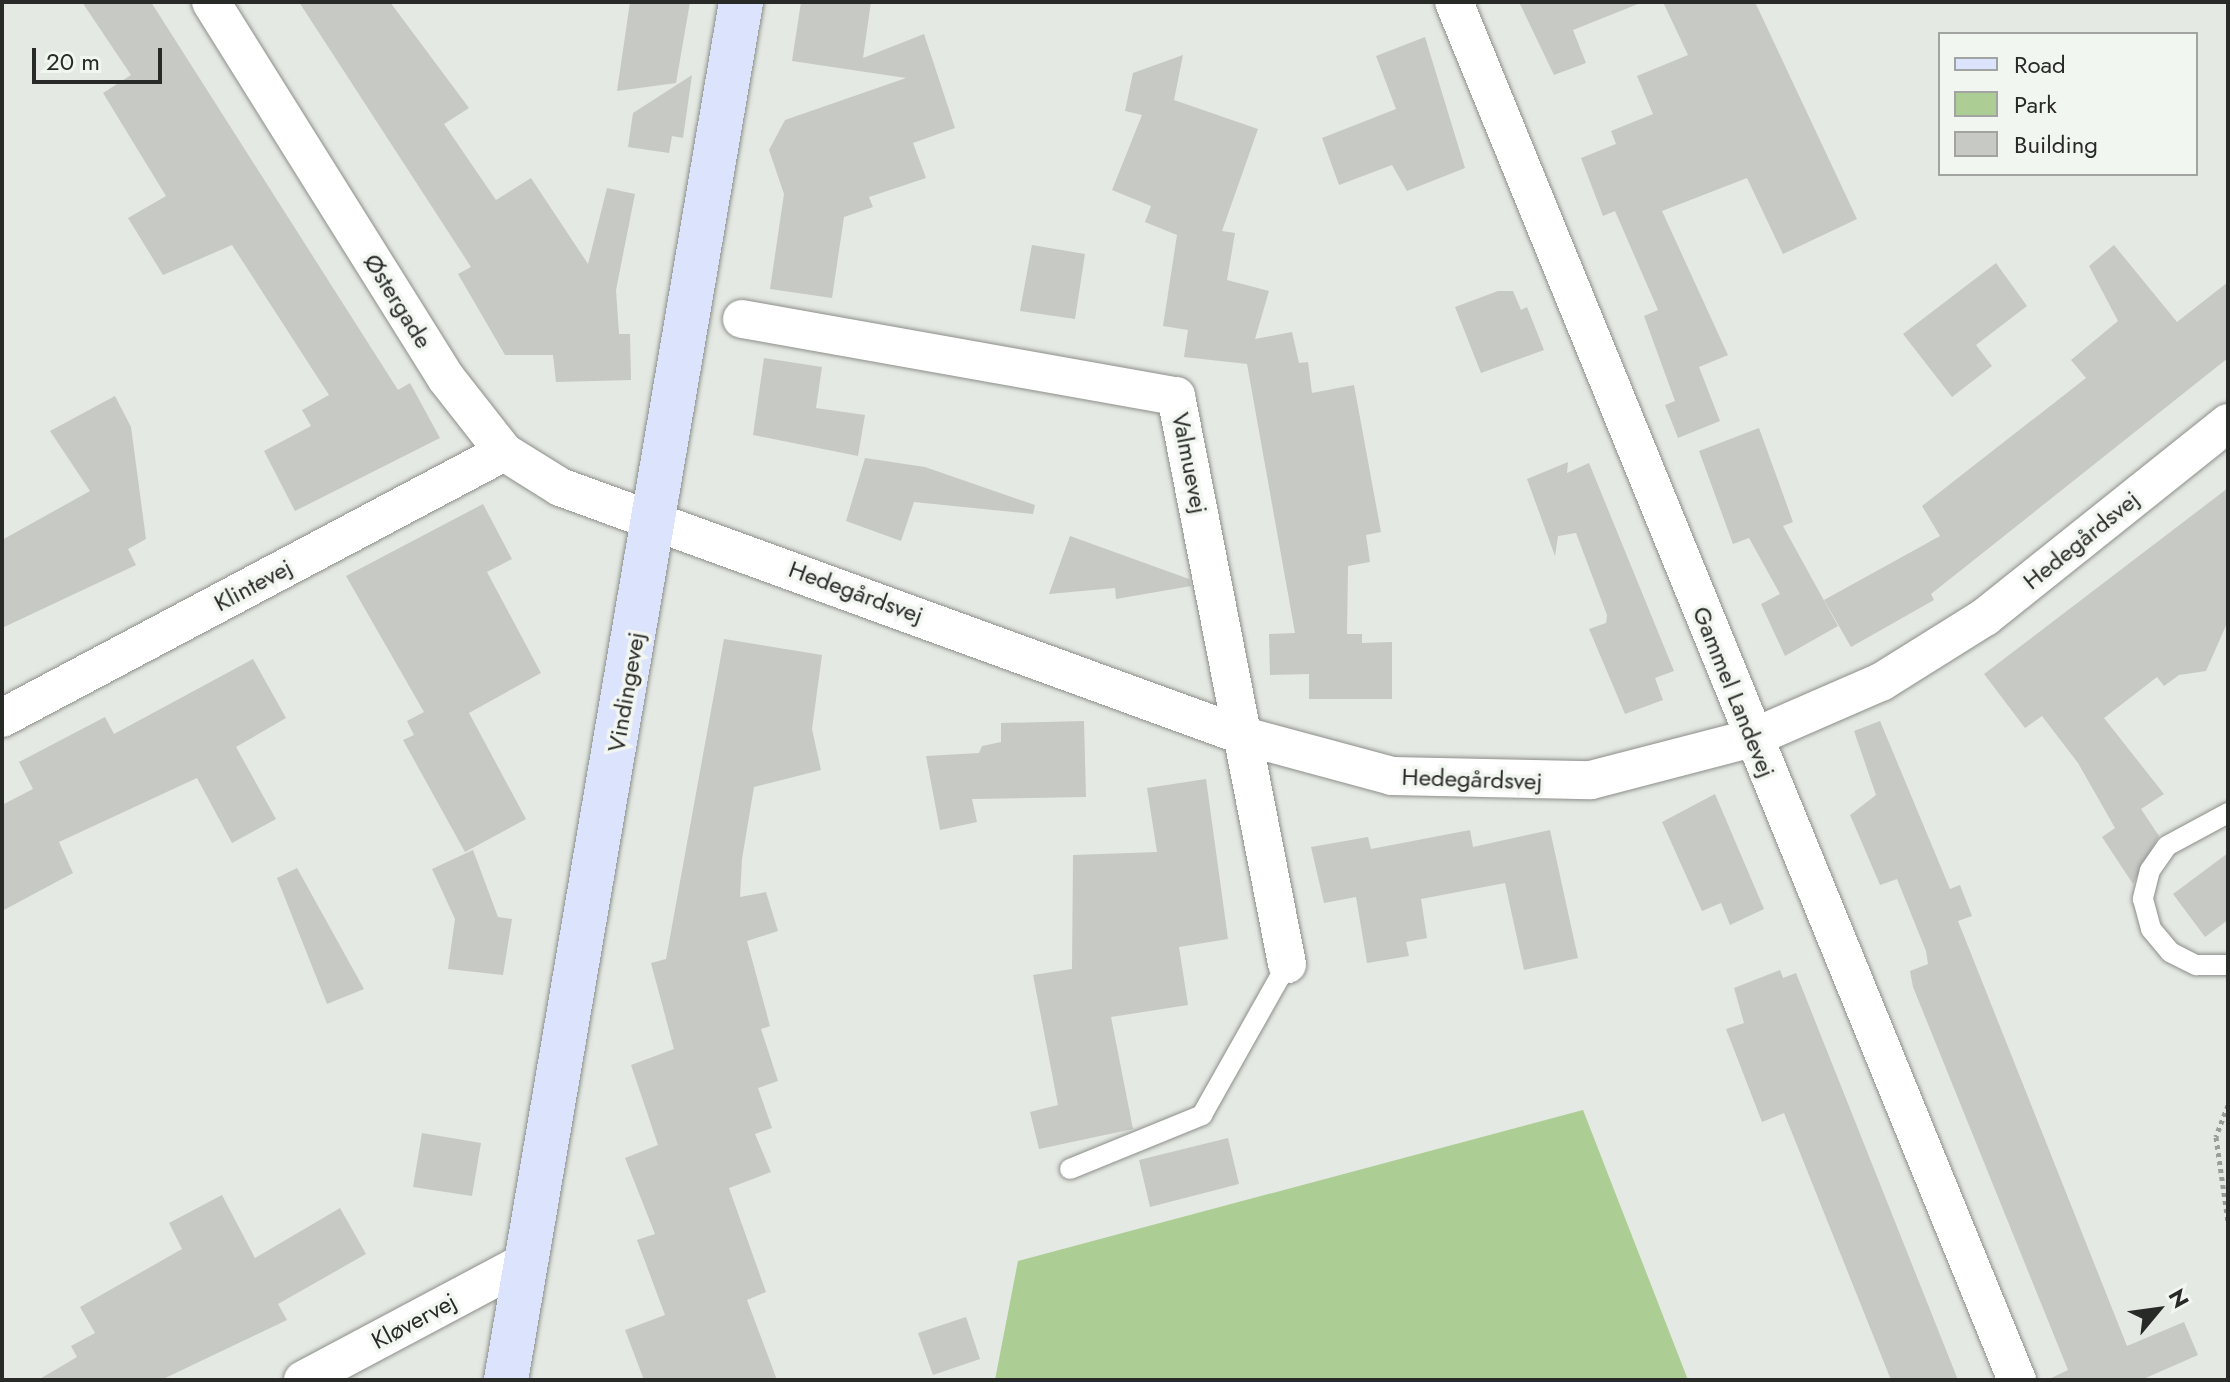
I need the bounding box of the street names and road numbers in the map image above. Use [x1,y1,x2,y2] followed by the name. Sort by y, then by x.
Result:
[358,248,438,354] street label: Østergade
[1166,410,1214,516] street label: Valmuevej
[2017,484,2145,596] street label: Hedegårdsvej
[209,553,297,617] street label: Klintevej
[785,554,927,630] street label: Hedegårdsvej
[1687,602,1781,782] street label: Gammel Landevej
[601,630,651,754] street label: Vindingevej
[1401,762,1543,796] street label: Hedegårdsvej
[367,1287,461,1355] street label: Kløvervej

